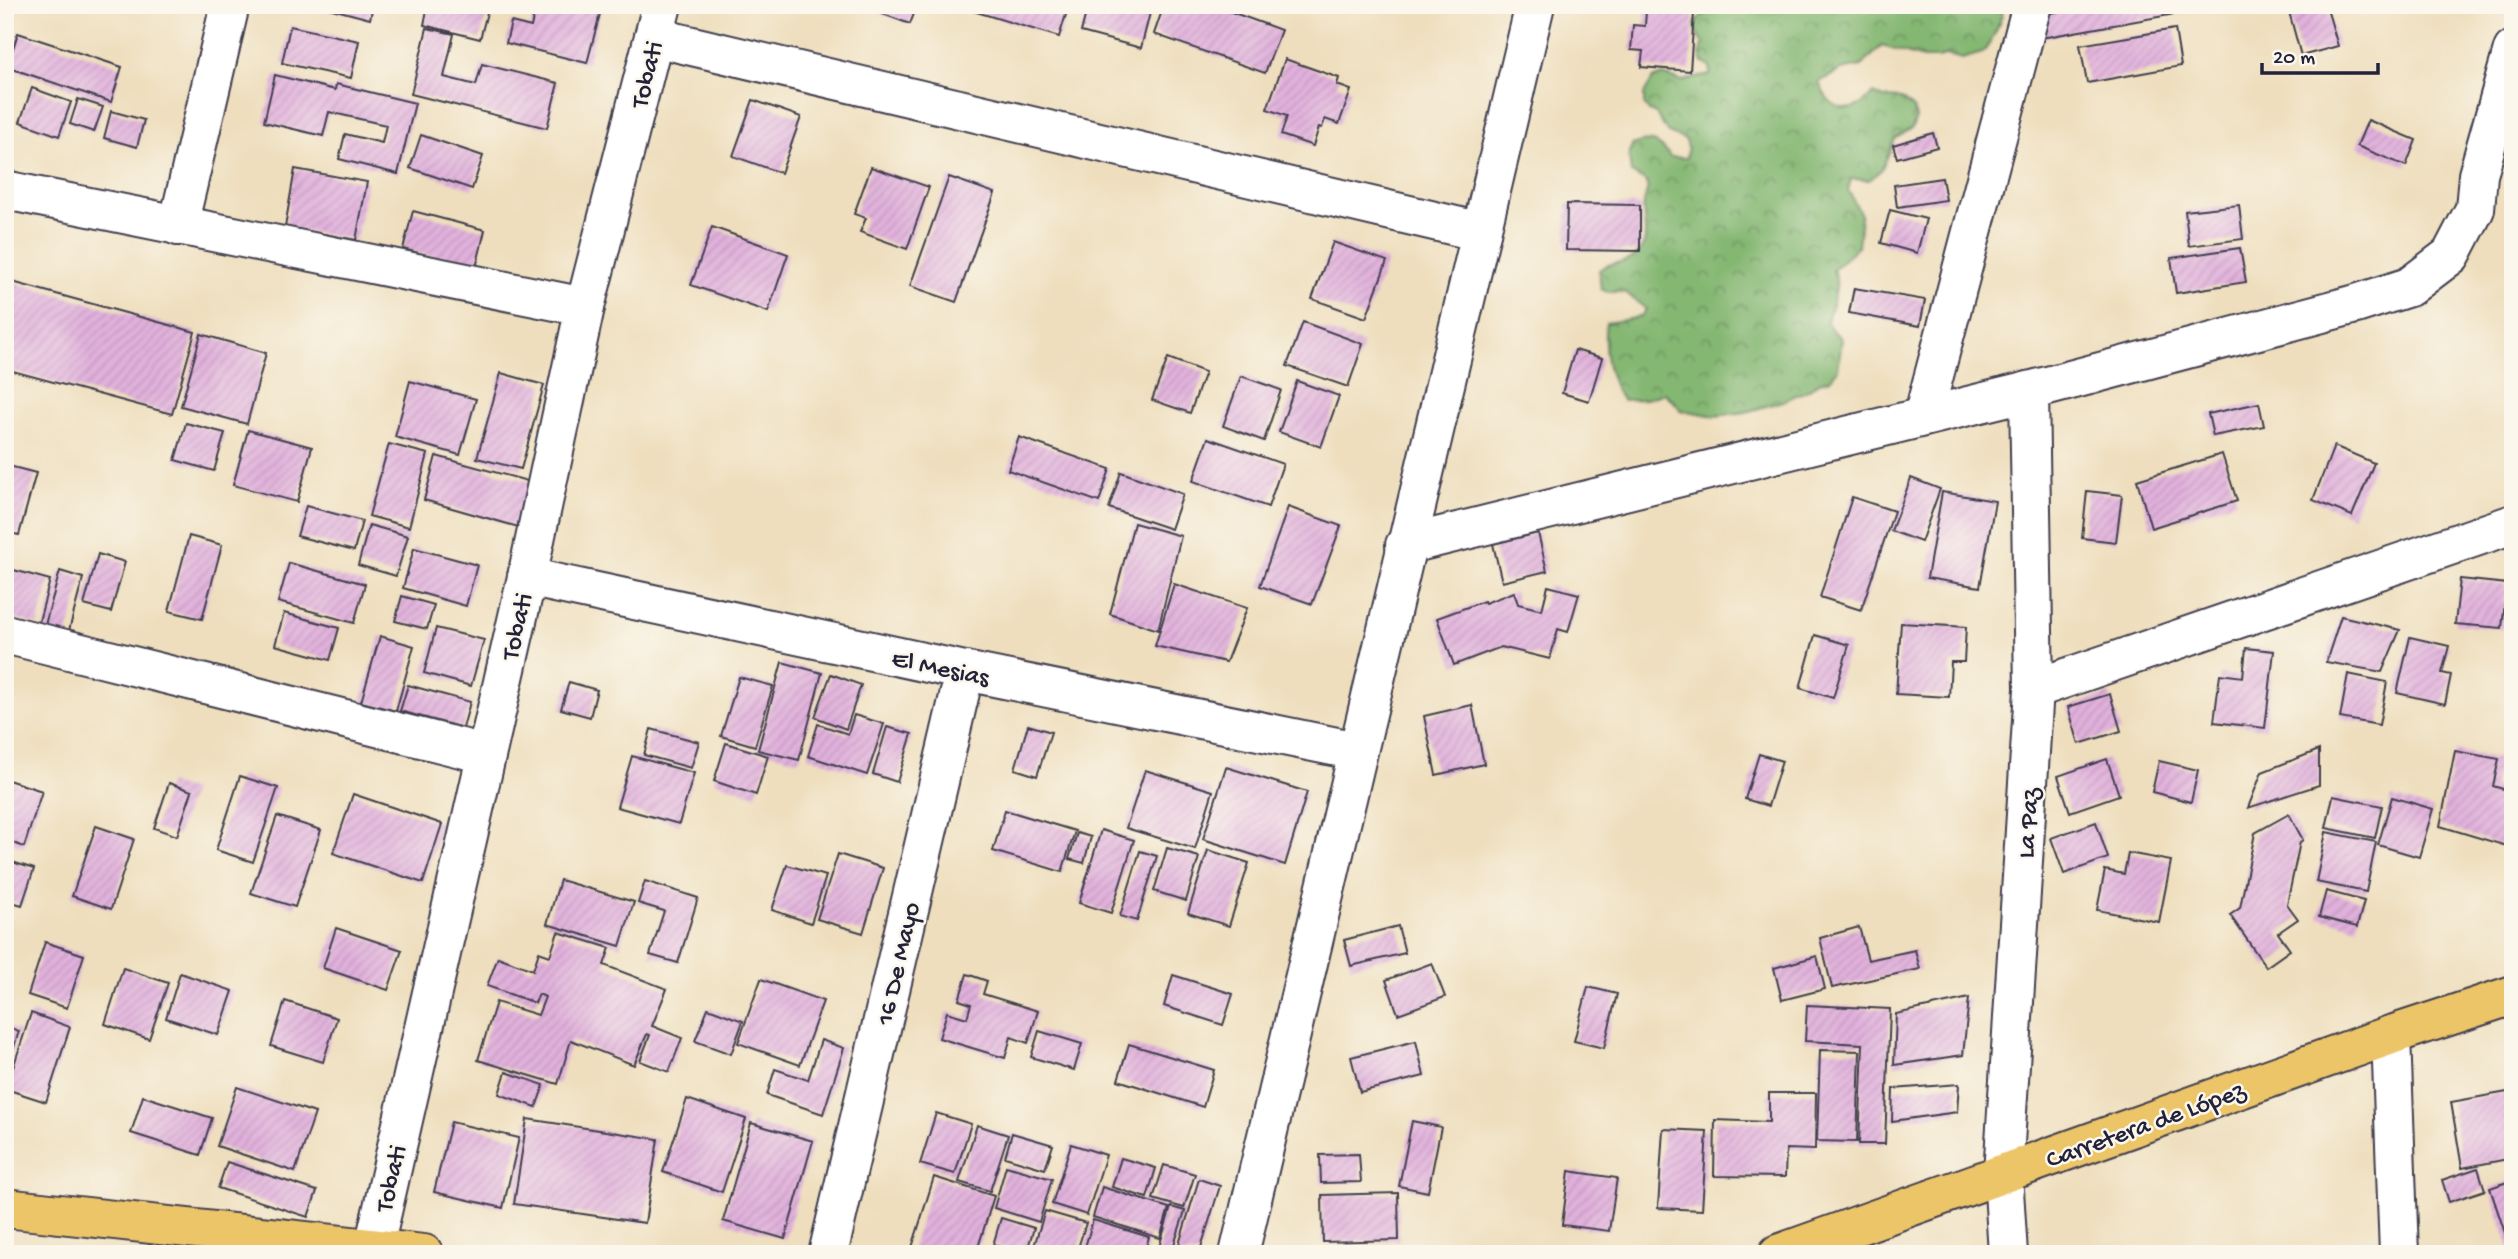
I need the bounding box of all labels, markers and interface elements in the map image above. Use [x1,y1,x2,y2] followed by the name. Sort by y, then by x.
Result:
[2262,32,2378,76] scale bar
[626,38,673,114] street label: Tobati
[2273,47,2315,72] text: 20 m
[496,590,542,666] street label: Tobati
[889,645,993,696] street label: El Mesias
[2013,786,2049,859] street label: La Paz
[871,900,930,1029] street label: 16 De Mayo
[2043,1076,2252,1178] street label: Carretera de López
[370,1142,416,1218] street label: Tobati

